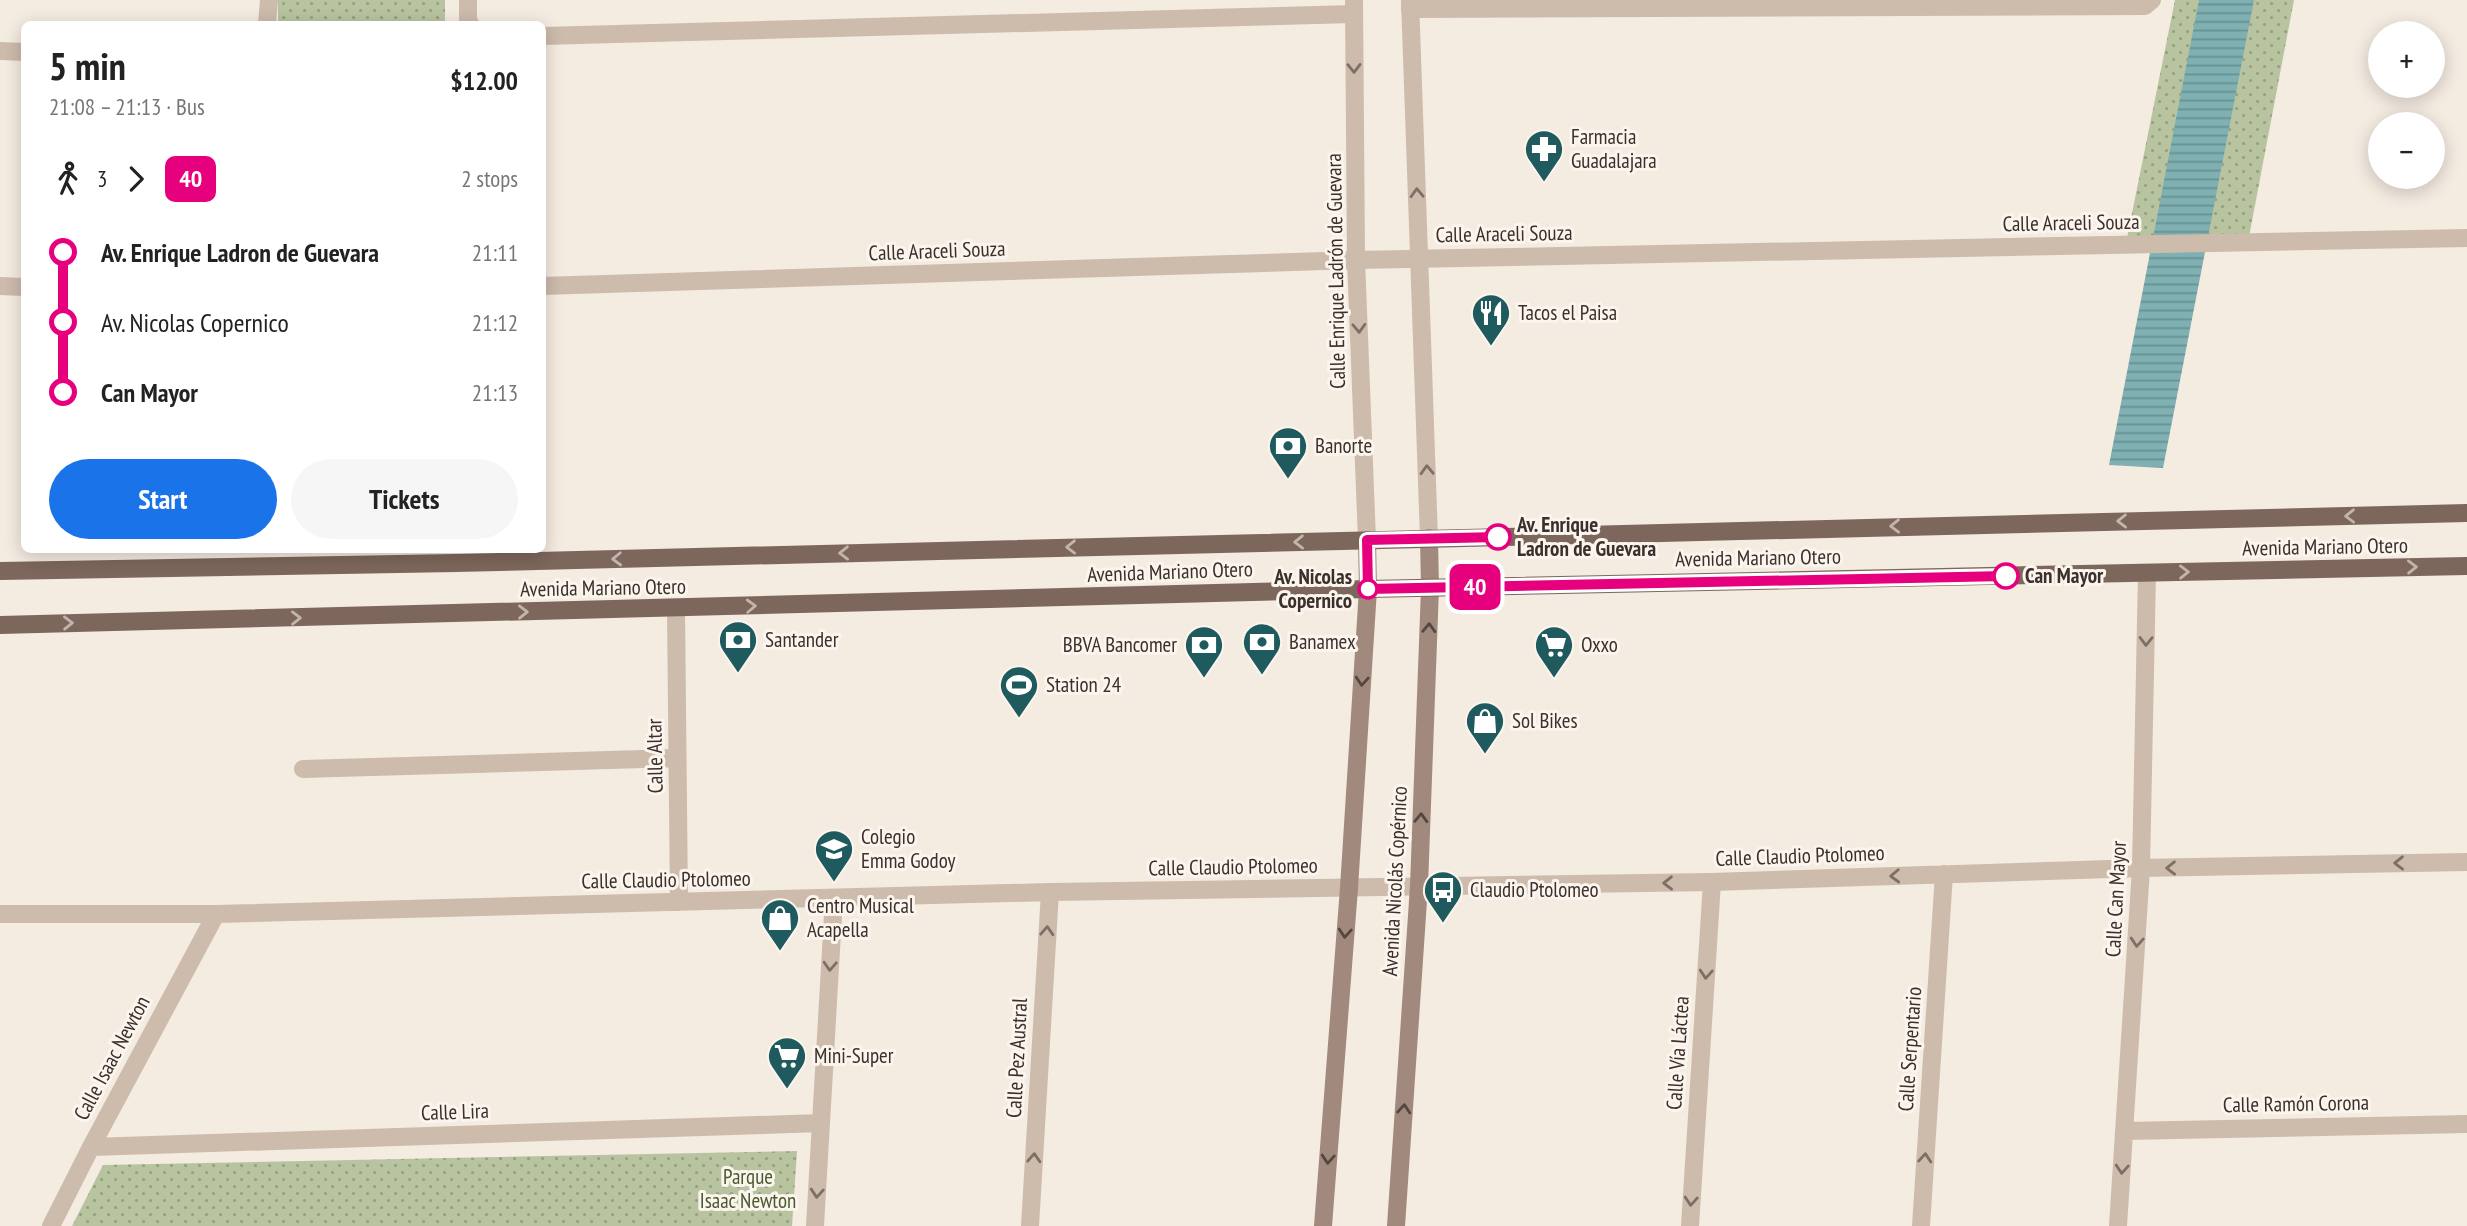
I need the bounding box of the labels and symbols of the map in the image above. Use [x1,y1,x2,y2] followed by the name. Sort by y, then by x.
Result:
[1347,63,1362,74] one-way arrow
[1571,123,1657,174] place label: Farmacia Guadalajara
[1523,128,1565,183] pharmacy icon: Farmacia Guadalajara
[1320,153,1351,389] street label: Calle Enrique Ladrón de Guevara
[1409,188,1424,199] one-way arrow
[2002,208,2140,237] street label: Calle Araceli Souza
[1435,219,1573,248] street label: Calle Araceli Souza
[868,235,1006,266] street label: Calle Araceli Souza
[1470,292,1512,347] restaurant icon: Tacos el Paisa
[1518,299,1617,326] place label: Tacos el Paisa
[1351,323,1366,334] one-way arrow
[1267,425,1309,480] bank icon: Banorte
[1315,432,1372,459] place label: Banorte
[1419,464,1434,475] one-way arrow
[2344,508,2355,523] one-way arrow
[1516,511,1656,562] place label: Av. Enrique Ladron de Guevara
[2117,513,2128,528] one-way arrow
[1889,519,1900,534] one-way arrow
[1485,524,1511,550] marker: Av. Enrique Ladron de Guevara
[2242,532,2408,561] street label: Avenida Mariano Otero
[1293,534,1304,550] one-way arrow
[1066,540,1077,555] one-way arrow
[1675,543,1841,572] street label: Avenida Mariano Otero
[838,545,849,561] one-way arrow
[611,551,622,566] one-way arrow
[1087,555,1253,588] street label: Avenida Mariano Otero
[2406,560,2417,575] one-way arrow
[2025,562,2104,589] place label: Can Mayor
[1273,563,1352,614] place label: Av. Nicolas Copernico
[1993,563,2019,589] marker: Can Mayor
[1444,564,1506,610] line badge: 40
[2179,565,2190,580] one-way arrow
[520,573,686,602] street label: Avenida Mariano Otero
[1358,579,1378,599] marker: Av. Nicolas Copernico
[745,599,756,614] one-way arrow
[518,605,529,620] one-way arrow
[290,610,301,625] one-way arrow
[63,615,74,631] one-way arrow
[717,619,759,674] bank icon: Santander
[1241,621,1283,676] bank icon: Banamex
[1421,622,1436,633] one-way arrow
[1183,624,1225,679] bank icon: BBVA Bancomer
[1533,624,1575,679] supermarket icon: Oxxo
[765,626,839,653] place label: Santander
[1289,628,1356,655] place label: Banamex
[1063,631,1177,658] place label: BBVA Bancomer
[1581,631,1618,658] place label: Oxxo
[2138,636,2153,647] one-way arrow
[998,664,1040,719] sports icon: Station 24
[1046,671,1122,698] place label: Station 24
[1355,676,1370,687] one-way arrow
[1464,700,1506,755] shop icon: Sol Bikes
[1512,707,1578,734] place label: Sol Bikes
[640,718,669,794] street label: Calle Altar
[1376,785,1413,977] street label: Avenida Nicolás Copérnico
[1414,812,1429,823] one-way arrow
[861,823,956,874] place label: Colegio Emma Godoy
[813,828,855,883] school or university icon: Colegio Emma Godoy
[1715,839,1885,872] street label: Calle Claudio Ptolomeo
[2099,840,2132,958] street label: Calle Can Mayor
[1148,852,1318,881] street label: Calle Claudio Ptolomeo
[2393,855,2404,871] one-way arrow
[2166,860,2177,875] one-way arrow
[581,865,751,894] street label: Calle Claudio Ptolomeo
[1889,868,1900,883] one-way arrow
[1422,869,1464,924] bus stop icon: Claudio Ptolomeo
[1662,875,1673,890] one-way arrow
[1470,876,1599,903] place label: Claudio Ptolomeo
[807,892,914,943] place label: Centro Musical Acapella
[759,897,801,952] shop icon: Centro Musical Acapella
[1040,925,1055,936] one-way arrow
[1338,927,1353,938] one-way arrow
[2130,937,2145,948] one-way arrow
[823,961,838,972] one-way arrow
[1698,969,1713,980] one-way arrow
[1892,986,1927,1112] street label: Calle Serpentario
[67,991,156,1125] street label: Calle Isaac Newton
[1660,995,1695,1111] street label: Calle Vía Láctea
[1000,997,1033,1119] street label: Calle Pez Austral
[766,1035,808,1090] supermarket icon: Mini-Super
[814,1042,894,1069] place label: Mini-Super
[2223,1089,2369,1118] street label: Calle Ramón Corona
[420,1097,489,1126] street label: Calle Lira
[1396,1103,1411,1114] one-way arrow
[1026,1152,1041,1163] one-way arrow
[1918,1152,1933,1163] one-way arrow
[1321,1154,1336,1165] one-way arrow
[700,1163,796,1214] park label: Parque Isaac Newton
[2115,1164,2130,1175] one-way arrow
[810,1188,825,1199] one-way arrow
[1684,1196,1699,1207] one-way arrow

